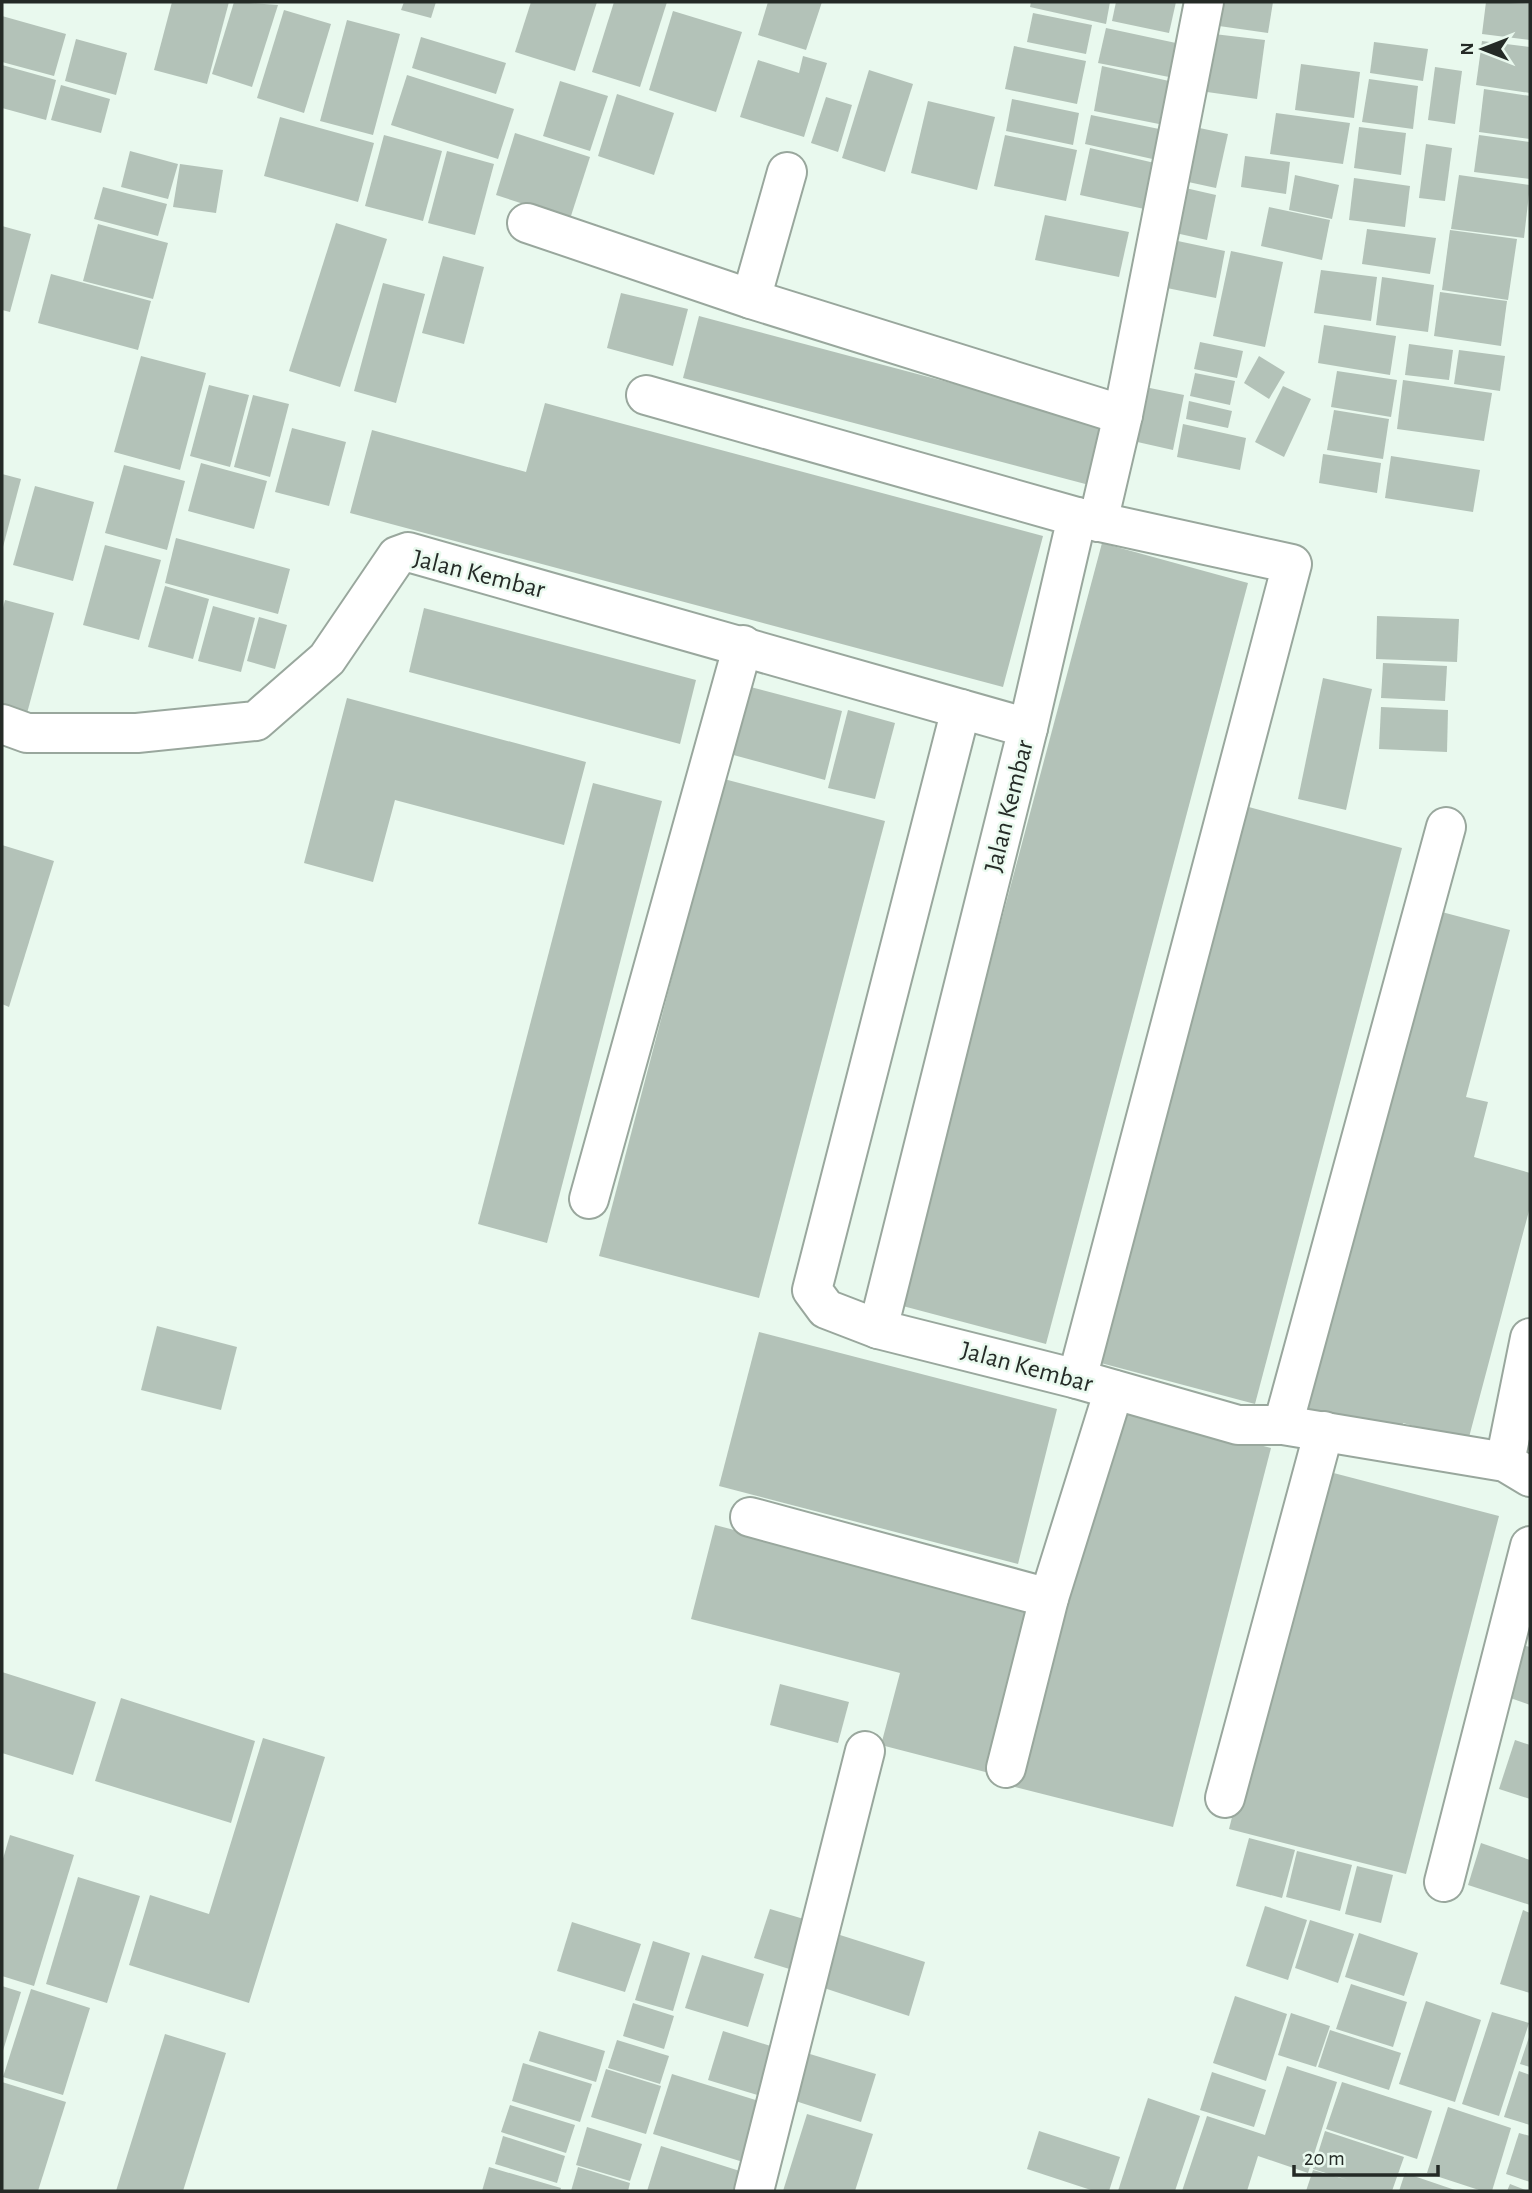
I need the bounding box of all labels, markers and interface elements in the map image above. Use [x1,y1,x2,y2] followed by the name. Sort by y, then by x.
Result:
[1448,14,1518,84] north arrow
[1458,42,1477,56] text: N
[410,545,548,603] street label: Jalan Kembar
[980,737,1038,875] street label: Jalan Kembar
[958,1337,1096,1397] street label: Jalan Kembar
[1294,2134,1438,2178] scale bar
[1304,2148,1345,2169] text: 20 m

